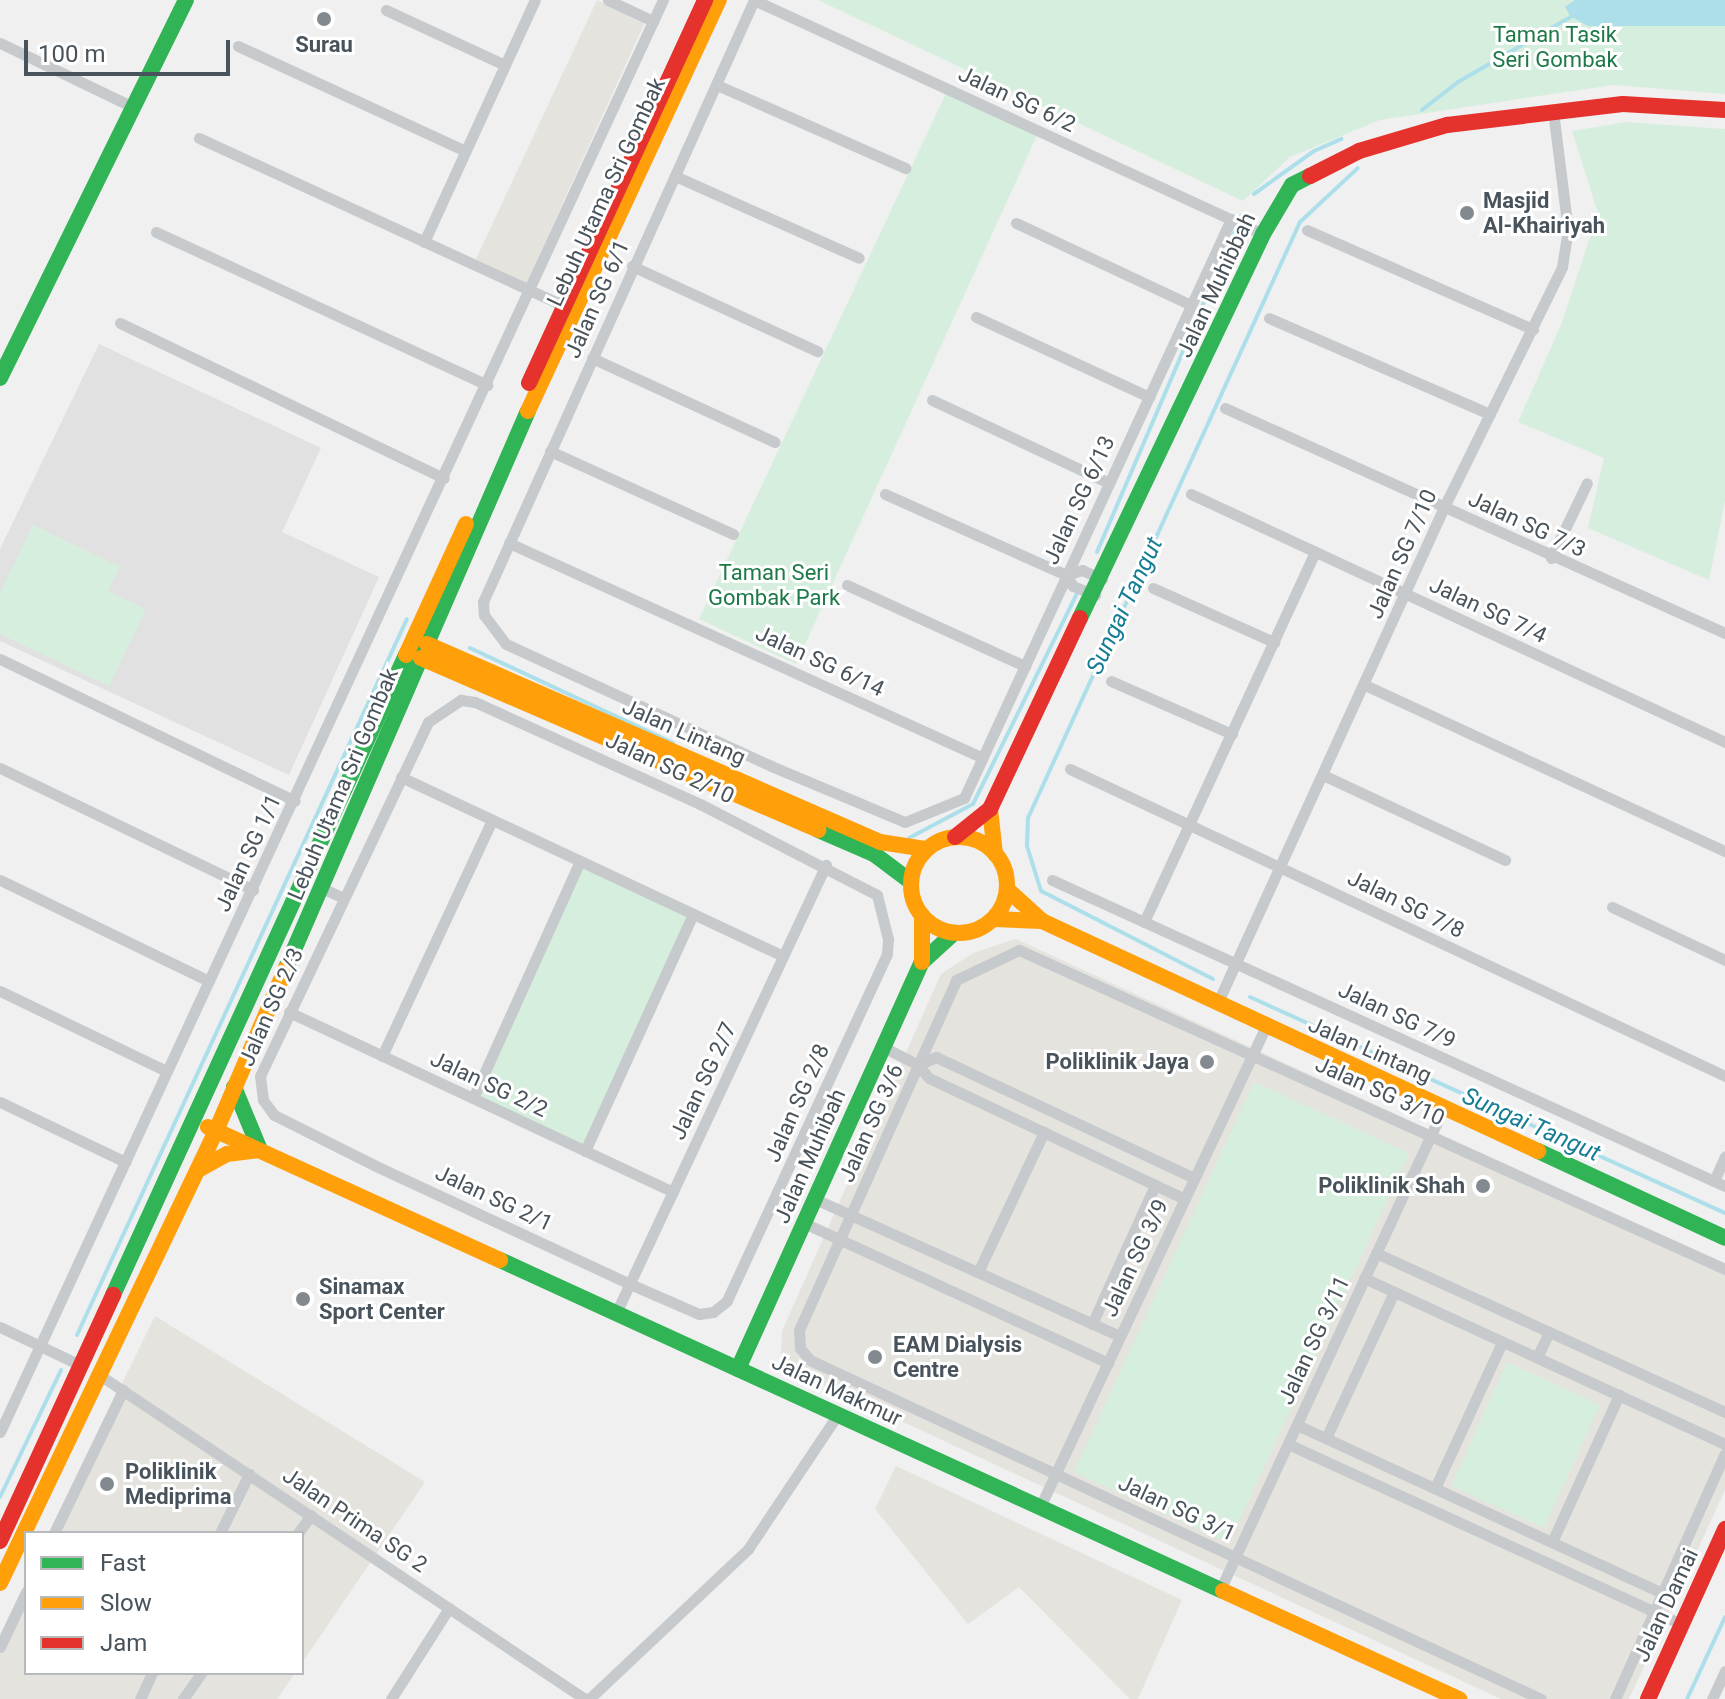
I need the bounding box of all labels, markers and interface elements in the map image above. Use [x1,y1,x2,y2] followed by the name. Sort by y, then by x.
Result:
[315,10,333,28] marker: Surau
[1492,21,1618,72] park label: Taman Tasik Seri Gombak
[28,24,234,74] scale bar
[295,32,353,58] place label: Surau
[38,40,105,68] text: 100 m
[954,60,1080,138] street label: Jalan SG 6/2
[541,73,671,311] street label: Lebuh Utama Sri Gombak
[1483,187,1605,238] place label: Masjid Al-Khairiyah
[1458,204,1476,222] marker: Masjid Al-Khairiyah
[1171,208,1261,362] street label: Jalan Muhibbah
[559,236,635,362] street label: Jalan SG 6/1
[1038,432,1120,568] street label: Jalan SG 6/13
[1362,485,1442,623] street label: Jalan SG 7/10
[1464,485,1590,563] street label: Jalan SG 7/3
[1081,533,1169,679] water label: Sungai Tangut
[708,559,840,610] park label: Taman Seri Gombak Park
[1425,571,1551,649] street label: Jalan SG 7/4
[752,620,888,702] street label: Jalan SG 6/14
[282,664,404,904] street label: Lebuh Utama Sri Gombak
[618,693,750,771] street label: Jalan Lintang
[602,727,738,809] street label: Jalan SG 2/10
[209,790,287,916] street label: Jalan SG 1/1
[1343,864,1469,944] street label: Jalan SG 7/8
[233,944,309,1070] street label: Jalan SG 2/3
[1334,976,1460,1054] street label: Jalan SG 7/9
[1304,1011,1436,1089] street label: Jalan Lintang
[664,1018,742,1144] street label: Jalan SG 2/7
[759,1040,835,1166] street label: Jalan SG 2/8
[426,1045,552,1123] street label: Jalan SG 2/2
[1046,1049,1189,1075] place label: Poliklinik Jaya
[1196,1051,1218,1073] marker: Poliklinik Jaya
[1311,1051,1449,1131] street label: Jalan SG 3/10
[833,1060,909,1186] street label: Jalan SG 3/6
[1457,1082,1605,1168] water label: Sungai Tangut
[769,1085,851,1227] street label: Jalan Muhibah
[431,1159,557,1237] street label: Jalan SG 2/1
[1318,1173,1465,1199] place label: Poliklinik Shah
[1472,1175,1494,1197] marker: Poliklinik Shah
[1096,1195,1174,1321] street label: Jalan SG 3/9
[1273,1272,1355,1408] street label: Jalan SG 3/11
[319,1273,445,1324] place label: Sinamax Sport Center
[294,1290,312,1308] marker: Sinamax Sport Center
[893,1331,1022,1382] place label: EAM Dialysis Centre
[864,1346,886,1368] marker: EAM Dialysis Centre
[768,1348,906,1432] street label: Jalan Makmur
[125,1458,231,1510] place label: Poliklinik Mediprima
[278,1462,432,1578] street label: Jalan Prima SG 2
[1114,1469,1240,1547] street label: Jalan SG 3/1
[96,1473,118,1495] marker: Poliklinik Mediprima
[24,1531,304,1675] legend
[1628,1544,1704,1666] street label: Jalan Damai
[100,1549,146,1577] text: Fast
[100,1589,152,1617] text: Slow
[100,1629,147,1657] text: Jam

